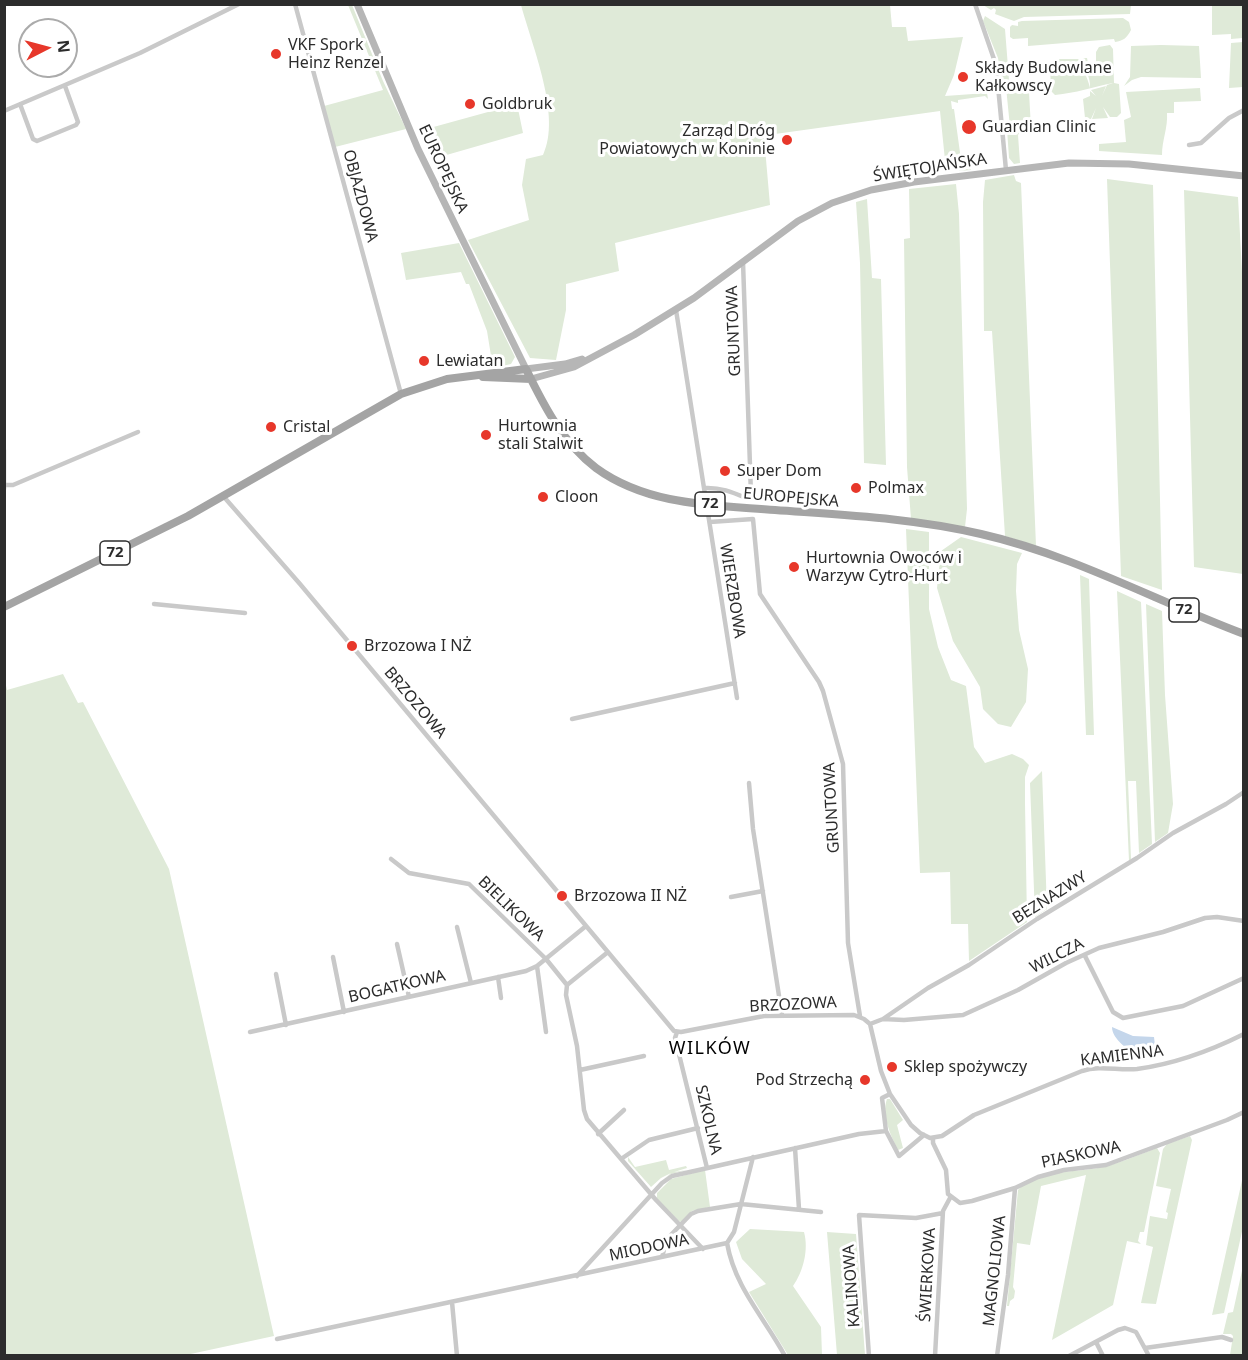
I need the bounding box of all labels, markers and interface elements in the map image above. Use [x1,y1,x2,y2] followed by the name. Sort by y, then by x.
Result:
[18,18,78,78] north arrow
[288,35,384,73] place label: VKF Spork Heinz Renzel
[52,39,76,54] text: N
[269,47,283,61] marker: VKF Spork Heinz Renzel
[975,58,1112,96] place label: Składy Budowlane Kałkowscy
[956,70,970,84] marker: Składy Budowlane Kałkowscy
[482,94,552,114] place label: Goldbruk
[463,97,477,111] marker: Goldbruk
[982,117,1096,137] place label: Guardian Clinic
[960,118,978,136] marker: Guardian Clinic
[599,121,775,159] place label: Zarząd Dróg Powiatowych w Koninie
[414,122,472,216] street label: EUROPEJSKA
[780,133,794,147] marker: Zarząd Dróg Powiatowych w Koninie
[338,148,382,244] street label: OBJAZDOWA
[872,150,988,186] street label: ŚWIĘTOJAŃSKA
[723,285,745,377] street label: GRUNTOWA
[436,351,503,371] place label: Lewiatan
[417,354,431,368] marker: Lewiatan
[498,416,583,454] place label: Hurtownia stali Stalwit
[283,417,330,437] place label: Cristal
[264,420,278,434] marker: Cristal
[479,428,493,442] marker: Hurtownia stali Stalwit
[737,461,822,481] place label: Super Dom
[718,464,732,478] marker: Super Dom
[868,478,924,498] place label: Polmax
[849,481,863,495] marker: Polmax
[742,484,840,512] street label: EUROPEJSKA
[555,487,598,507] place label: Cloon
[536,490,550,504] marker: Cloon
[695,492,725,516] road number: 72
[100,541,130,565] road number: 72
[715,542,749,640] street label: WIERZBOWA
[806,548,962,586] place label: Hurtownia Owoców i Warzyw Cytro-Hurt
[787,560,801,574] marker: Hurtownia Owoców i Warzyw Cytro-Hurt
[1169,598,1199,622] road number: 72
[364,636,472,656] place label: Brzozowa I NŻ
[345,639,359,653] marker: Brzozowa I NŻ
[380,663,450,743] street label: BRZOZOWA
[820,762,844,854] street label: GRUNTOWA
[1009,868,1091,928] street label: BEZNAZWY
[474,873,548,945] street label: BIELIKOWA
[574,886,687,906] place label: Brzozowa II NŻ
[555,889,569,903] marker: Brzozowa II NŻ
[1027,934,1087,978] street label: WILCZA
[347,967,447,1007] street label: BOGATKOWA
[749,993,837,1017] street label: BRZOZOWA
[669,1038,751,1060] district label: WILKÓW
[1079,1041,1165,1071] street label: KAMIENNA
[904,1057,1027,1077] place label: Sklep spożywczy
[885,1060,899,1074] marker: Sklep spożywczy
[755,1070,853,1090] place label: Pod Strzechą
[858,1073,872,1087] marker: Pod Strzechą
[691,1083,725,1157] street label: SZKOLNA
[1040,1137,1122,1173] street label: PIASKOWA
[980,1215,1010,1327] street label: MAGNOLIOWA
[916,1227,940,1323] street label: ŚWIERKOWA
[607,1230,691,1266] street label: MIODOWA
[840,1244,864,1328] street label: KALINOWA

